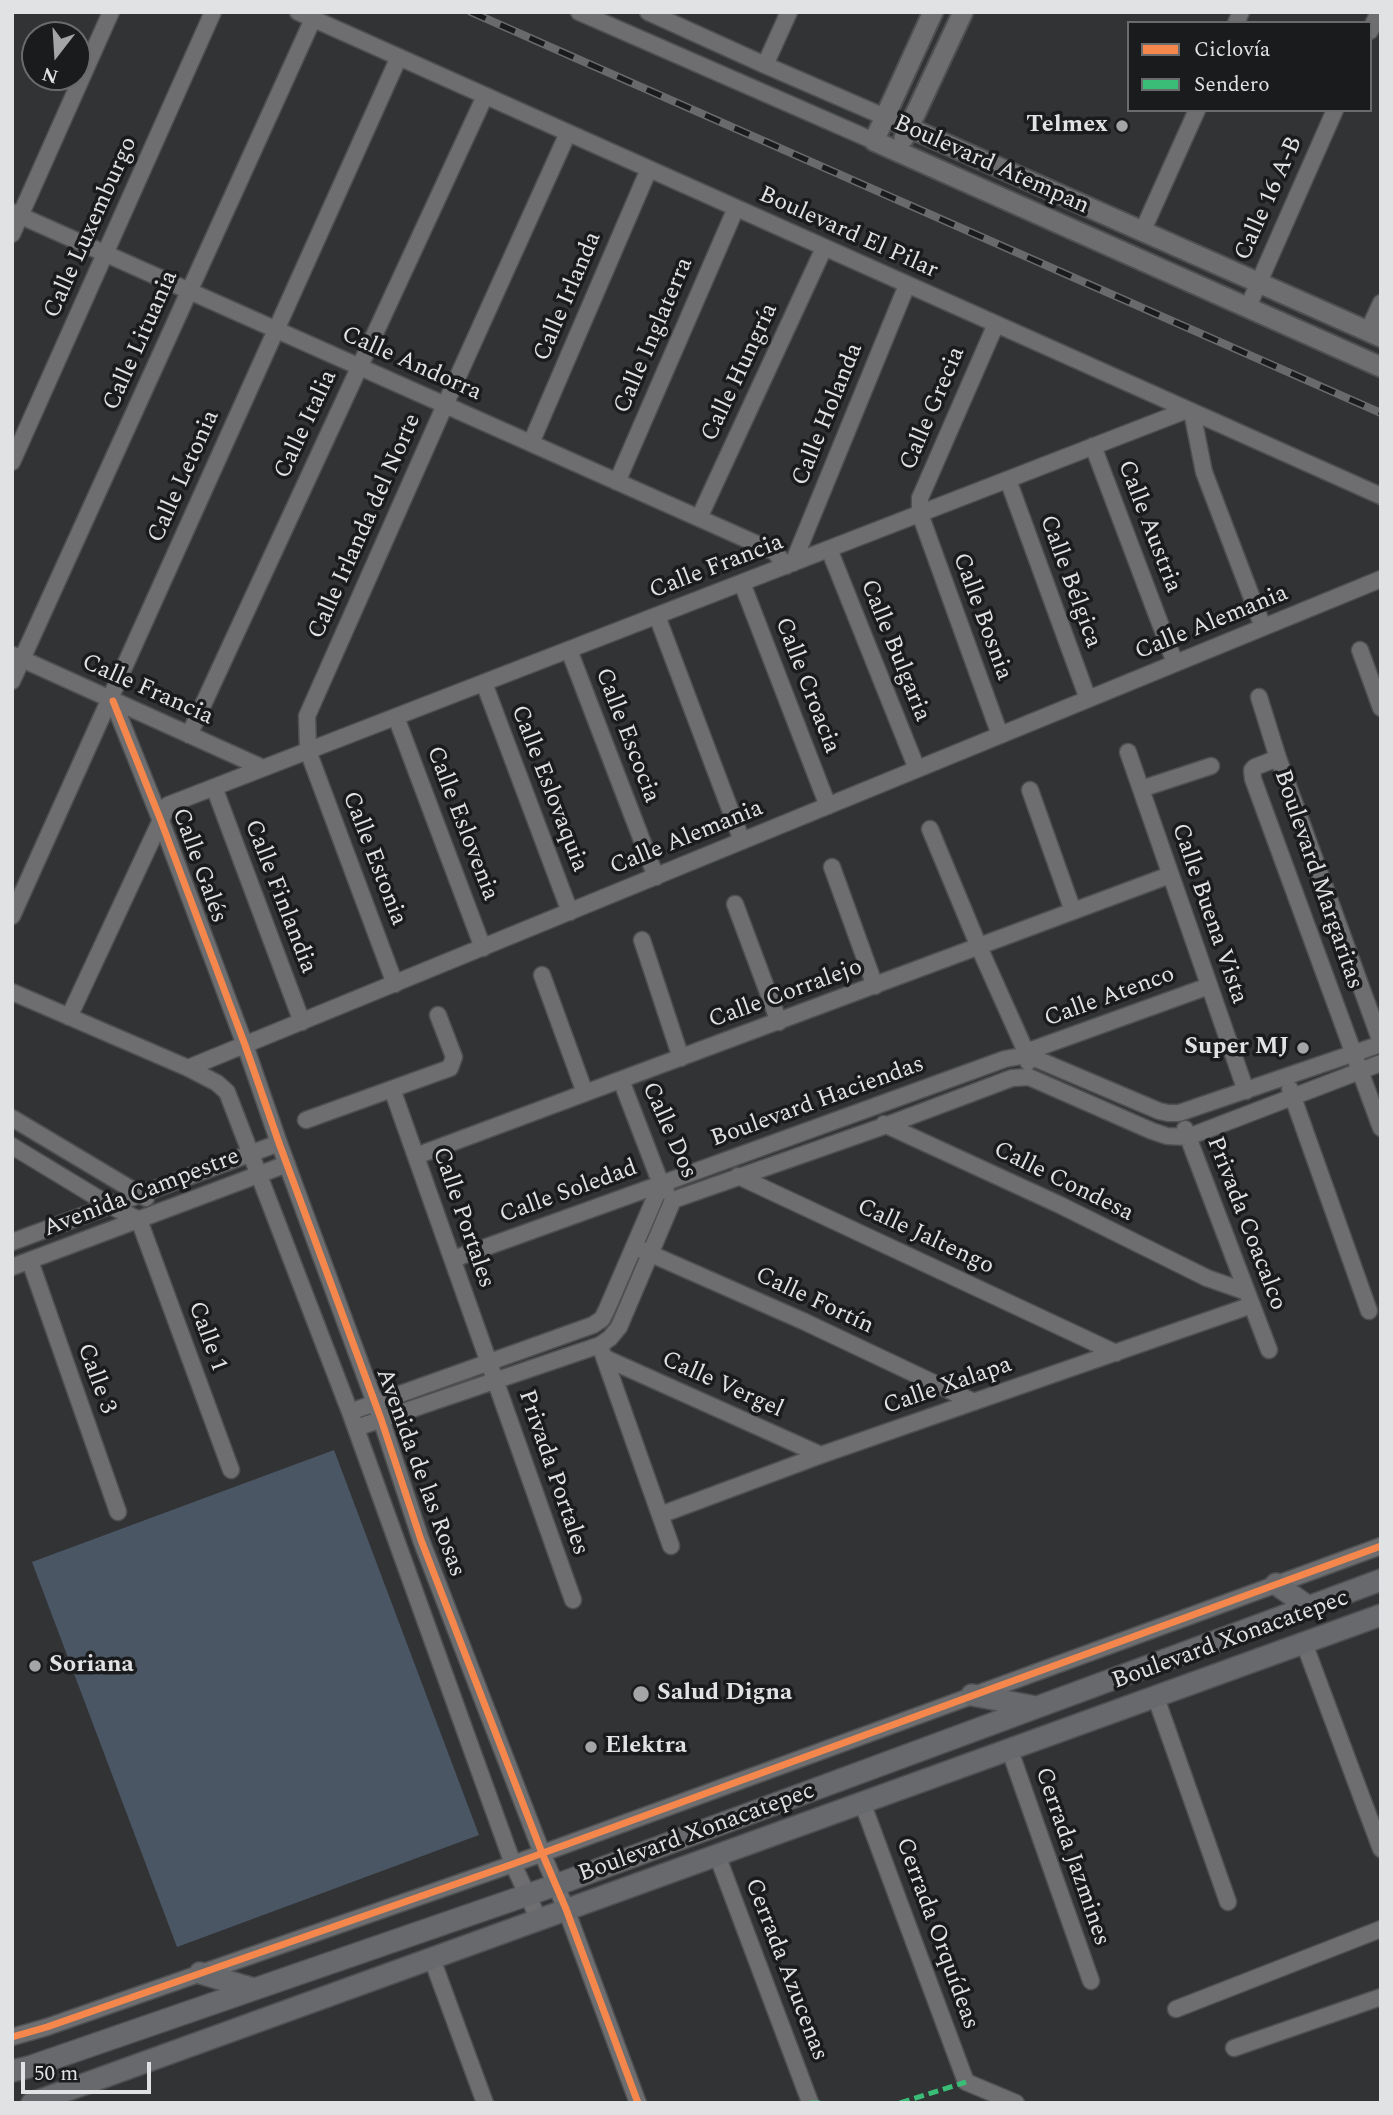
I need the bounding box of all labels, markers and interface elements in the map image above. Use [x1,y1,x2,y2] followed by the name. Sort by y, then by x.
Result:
[21,21,91,91] north arrow
[1127,21,1372,112] legend
[1194,34,1270,66] text: Ciclovía
[39,59,62,91] text: N
[1194,69,1270,101] text: Sendero
[889,110,1093,222] street label: Boulevard Atempan
[1026,112,1108,140] place label: Telmex
[1114,118,1130,134] marker: Telmex
[1230,132,1310,266] street label: Calle 16 A-B
[39,133,145,323] street label: Calle Luxemburgo
[754,182,942,286] street label: Boulevard El Pilar
[529,228,609,366] street label: Calle Irlanda
[609,254,701,418] street label: Calle Inglaterra
[98,267,186,415] street label: Calle Lituania
[696,299,786,447] street label: Calle Hungría
[337,321,485,409] street label: Calle Andorra
[787,340,871,490] street label: Calle Holanda
[895,343,973,475] street label: Calle Grecia
[269,366,345,484] street label: Calle Italia
[143,406,227,548] street label: Calle Letonia
[303,410,429,644] street label: Calle Irlanda del Norte
[1110,457,1186,597] street label: Calle Austria
[1032,512,1106,652] street label: Calle Bélgica
[646,529,788,607] street label: Calle Francia
[945,549,1017,685] street label: Calle Bosnia
[852,576,936,726] street label: Calle Bulgaria
[1131,580,1293,668] street label: Calle Alemania
[767,614,845,758] street label: Calle Croacia
[77,649,217,733] street label: Calle Francia
[587,665,665,807] street label: Calle Escocia
[503,702,593,876] street label: Calle Eslovaquia
[418,743,504,905] street label: Calle Eslovenia
[1266,767,1368,993] street label: Boulevard Margaritas
[334,788,412,930] street label: Calle Estonia
[606,795,768,883] street label: Calle Alemania
[164,805,232,927] street label: Calle Galés
[236,816,322,978] street label: Calle Finlandia
[1164,820,1252,1008] street label: Calle Buena Vista
[705,954,867,1036] street label: Calle Corralejo
[1041,961,1179,1035] street label: Calle Atenco
[1184,1034,1289,1062] place label: Super MJ
[1295,1040,1311,1056] marker: Super MJ
[708,1051,928,1155] street label: Boulevard Haciendas
[634,1078,702,1184] street label: Calle Dos
[1199,1133,1291,1315] street label: Privada Coacalco
[988,1137,1138,1229] street label: Calle Condesa
[40,1143,244,1245] street label: Avenida Campestre
[424,1144,500,1292] street label: Calle Portales
[496,1155,642,1231] street label: Calle Soledad
[852,1194,998,1282] street label: Calle Jaltengo
[750,1262,878,1342] street label: Calle Fortín
[180,1298,232,1376] street label: Calle 1
[69,1340,121,1418] street label: Calle 3
[657,1346,787,1426] street label: Calle Vergel
[880,1352,1016,1422] street label: Calle Xalapa
[368,1365,470,1581] street label: Avenida de las Rosas
[510,1387,594,1559] street label: Privada Portales
[1109,1585,1353,1697] street label: Boulevard Xonacatepec
[49,1652,134,1680] place label: Soriana
[27,1658,43,1674] marker: Soriana
[657,1680,792,1708] place label: Salud Digna
[631,1684,651,1704] marker: Salud Digna
[605,1733,687,1761] place label: Elektra
[583,1739,599,1755] marker: Elektra
[1027,1764,1115,1950] street label: Cerrada Jazmines
[575,1778,819,1890] street label: Boulevard Xonacatepec
[888,1834,984,2034] street label: Cerrada Orquídeas
[737,1875,833,2065] street label: Cerrada Azucenas
[24,2048,154,2092] scale bar
[34,2058,78,2090] text: 50 m

